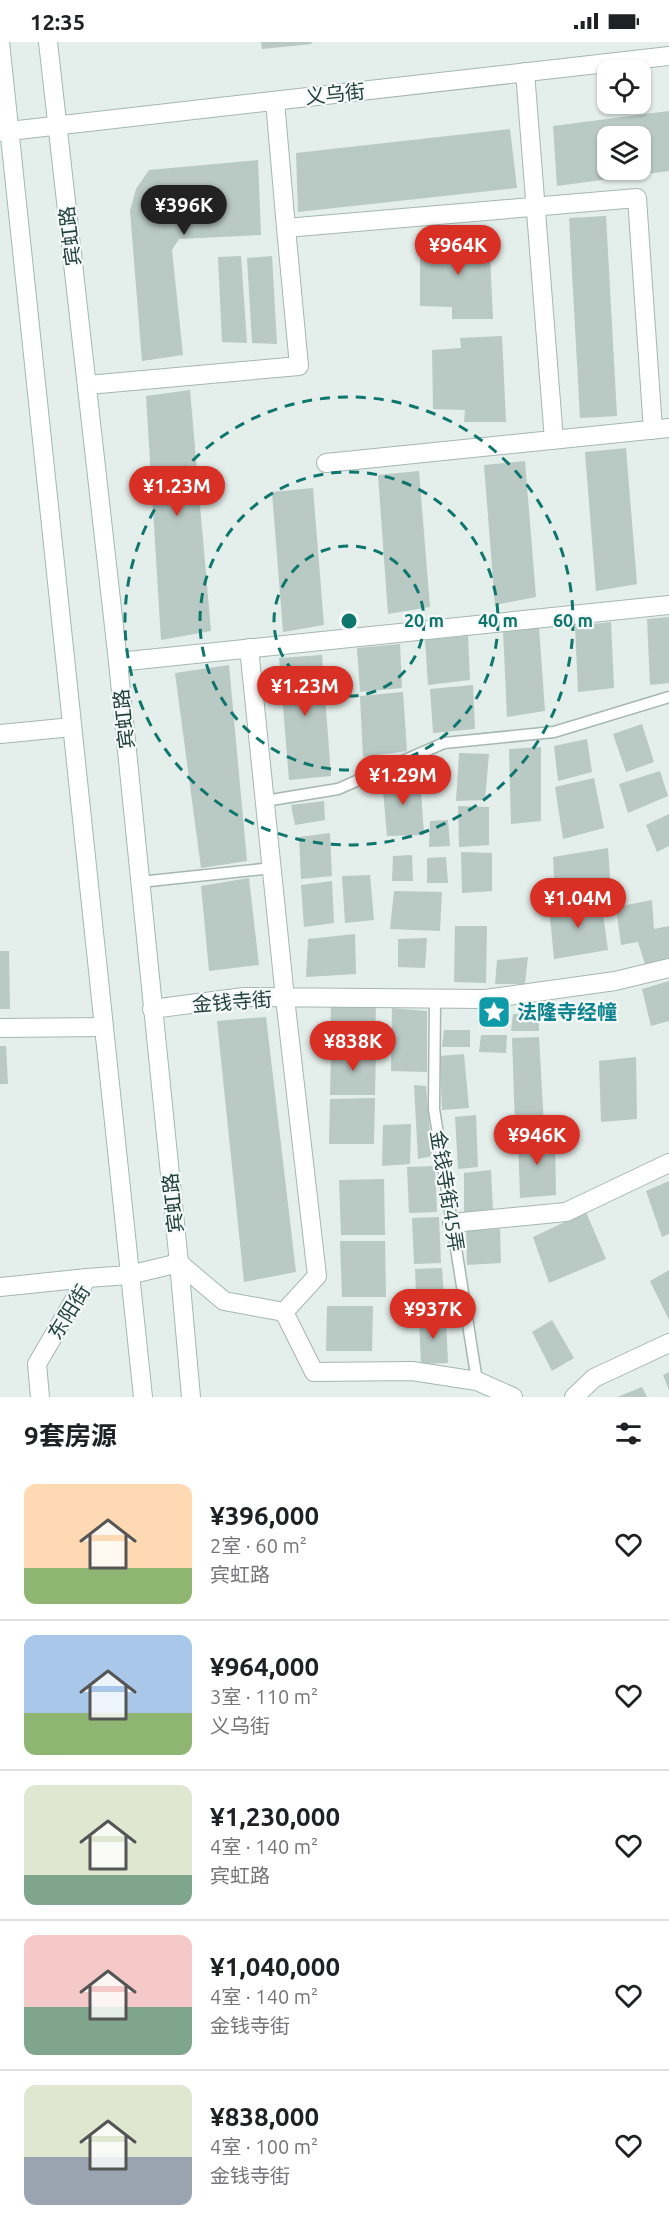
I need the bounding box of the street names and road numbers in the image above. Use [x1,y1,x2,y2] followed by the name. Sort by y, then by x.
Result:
[304,79,366,108] street label: 义乌街
[54,205,85,267] street label: 宾虹路
[109,688,138,750] street label: 宾虹路
[191,987,273,1016] street label: 金钱寺街
[427,1129,468,1253] street label: 金钱寺街45弄
[158,1172,187,1234] street label: 宾虹路
[43,1280,94,1343] street label: 东阳街

